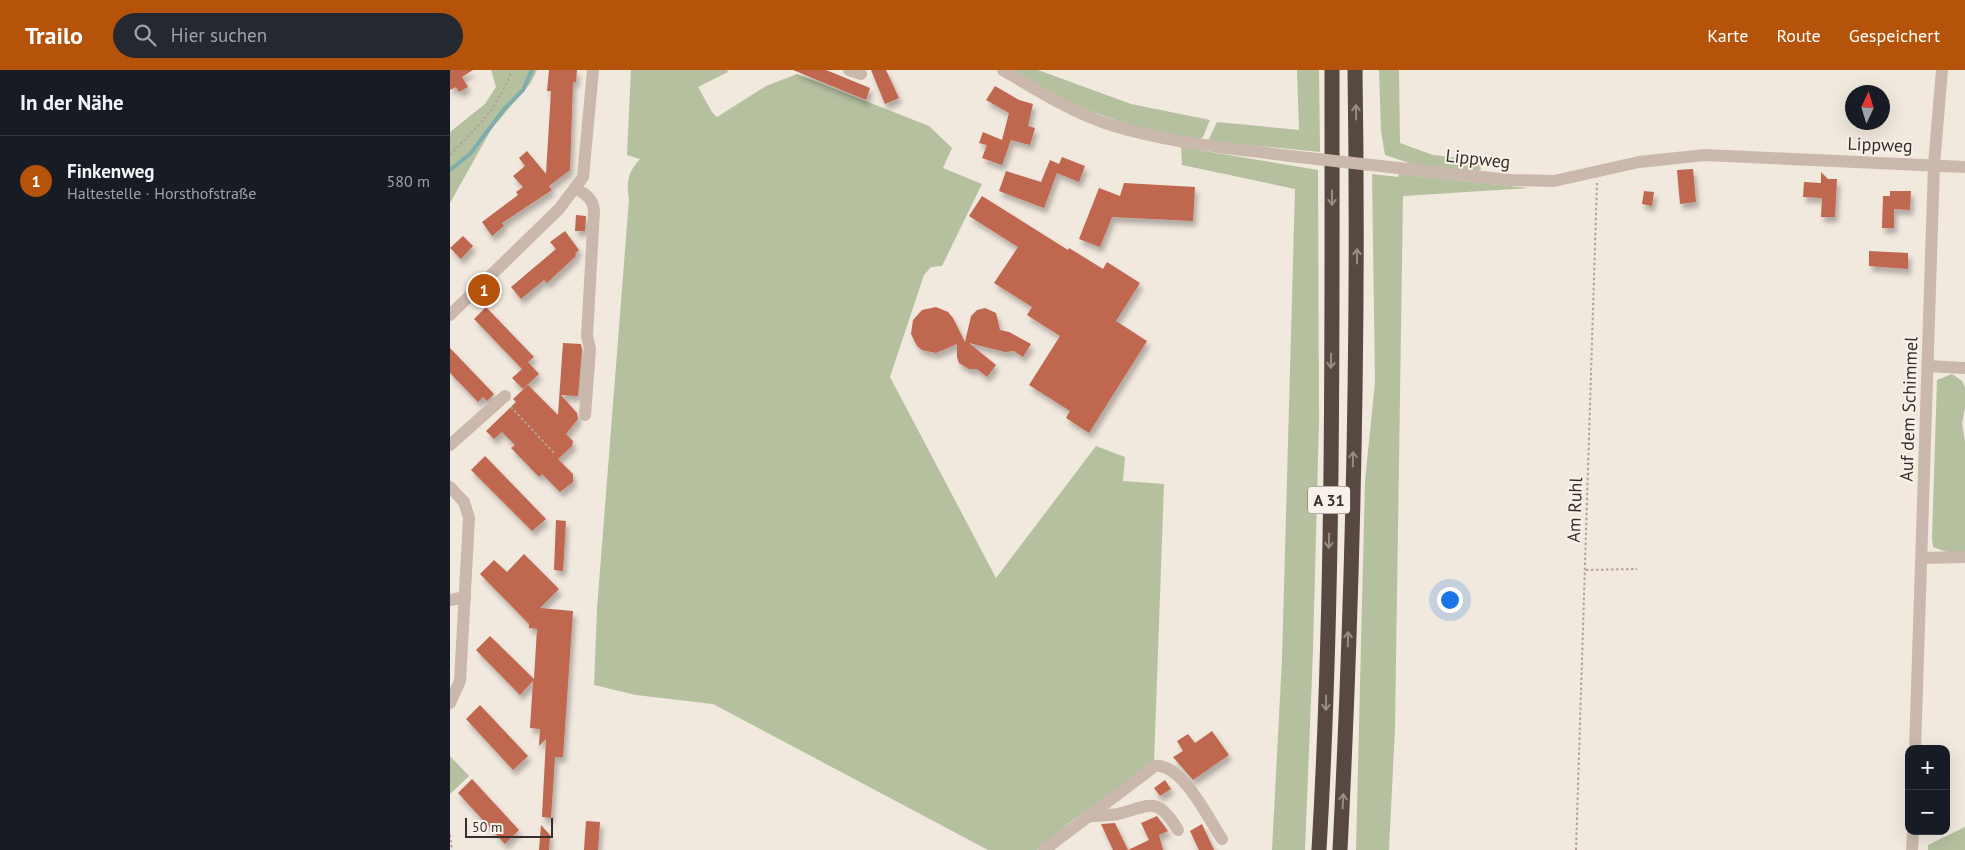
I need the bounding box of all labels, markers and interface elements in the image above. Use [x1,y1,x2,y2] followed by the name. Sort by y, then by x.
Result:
[113,13,463,58] search box
[25,20,83,51] text: Trailo
[131,21,159,49] icon: search
[171,23,267,47] text: Hier suchen
[1707,24,1748,47] text: Karte
[1776,24,1821,47] text: Route
[1849,24,1940,47] text: Gespeichert
[1845,85,1890,130] north arrow
[20,89,124,116] text: In der Nähe
[1351,104,1361,120] one-way arrow
[1847,132,1913,157] street label: Lippweg
[1444,144,1512,173] street label: Lippweg
[67,159,155,183] text: Finkenweg
[31,171,41,191] text: 1
[387,171,430,191] text: 580 m
[67,183,256,203] text: Haltestelle · Horsthofstraße
[1327,190,1337,206] one-way arrow
[1352,249,1362,265] one-way arrow
[468,271,500,309] pin: 1
[1894,335,1923,482] street label: Auf dem Schimmel
[1327,352,1336,368] one-way arrow
[1348,451,1358,468] one-way arrow
[1562,476,1587,543] street label: Am Ruhl
[1308,486,1350,514] road number: A 31
[1324,532,1333,548] one-way arrow
[1437,587,1463,613] your location
[1344,631,1353,647] one-way arrow
[1321,694,1331,711] one-way arrow
[1905,745,1950,835] map controls
[1905,745,1950,790] button: +
[1905,790,1950,835] button: −
[1338,794,1347,810] one-way arrow
[465,815,552,838] scale bar
[472,818,502,836] text: 50 m

